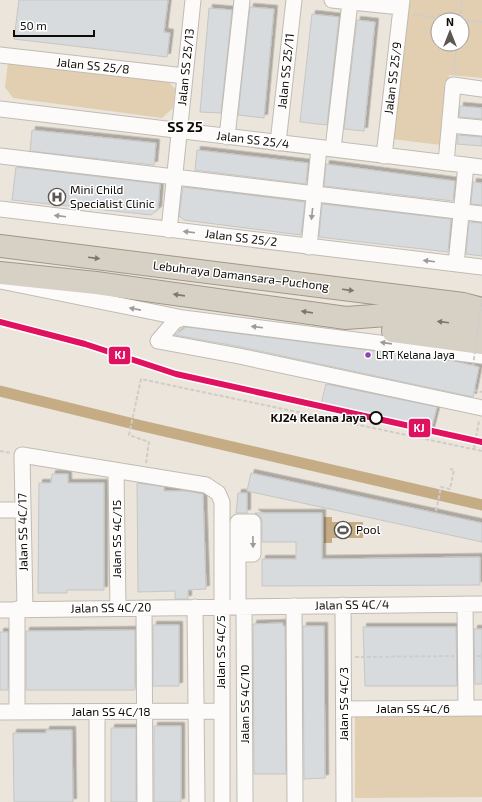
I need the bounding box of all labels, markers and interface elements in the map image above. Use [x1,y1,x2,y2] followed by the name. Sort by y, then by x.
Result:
[14,12,94,38] scale bar
[430,12,470,52] north arrow
[446,15,454,28] text: N
[20,18,47,32] text: 50 m
[174,28,196,106] street label: Jalan SS 25/13
[274,33,296,109] street label: Jalan SS 25/11
[381,41,403,115] street label: Jalan SS 25/9
[56,54,130,76] street label: Jalan SS 25/8
[167,118,203,135] district label: SS 25
[216,128,290,150] street label: Jalan SS 25/4
[70,182,155,210] place label: Mini Child Specialist Clinic
[47,187,67,207] hospital icon: Mini Child Specialist Clinic
[309,208,315,220] one-way arrow
[54,213,66,219] one-way arrow
[204,226,278,248] street label: Jalan SS 25/2
[183,229,195,235] one-way arrow
[88,255,100,261] one-way arrow
[152,257,330,293] street label: Lebuhraya Damansara–Puchong
[423,257,435,264] one-way arrow
[342,287,354,293] one-way arrow
[172,292,185,298] one-way arrow
[129,305,141,311] one-way arrow
[301,309,313,315] one-way arrow
[437,319,449,325] one-way arrow
[251,324,263,330] one-way arrow
[380,340,392,346] one-way arrow
[108,346,131,365] line badge: KJ
[114,348,126,361] text: KJ
[376,348,455,361] place label: LRT Kelana Jaya
[363,350,373,360] marker: LRT Kelana Jaya
[271,410,366,425] place label: KJ24 Kelana Jaya
[369,411,383,425] marker: KJ24 Kelana Jaya
[408,418,431,438] line badge: KJ
[413,421,425,434] text: KJ
[14,493,30,571] street label: Jalan SS 4C/17
[109,500,123,578] street label: Jalan SS 4C/15
[333,520,353,540] sports icon: Pool
[356,522,381,536] place label: Pool
[250,536,256,549] one-way arrow
[315,596,389,612] street label: Jalan SS 4C/4
[70,599,152,615] street label: Jalan SS 4C/20
[213,615,227,689] street label: Jalan SS 4C/5
[237,664,251,744] street label: Jalan SS 4C/10
[336,667,350,741] street label: Jalan SS 4C/3
[376,701,450,715] street label: Jalan SS 4C/6
[71,704,151,718] street label: Jalan SS 4C/18

